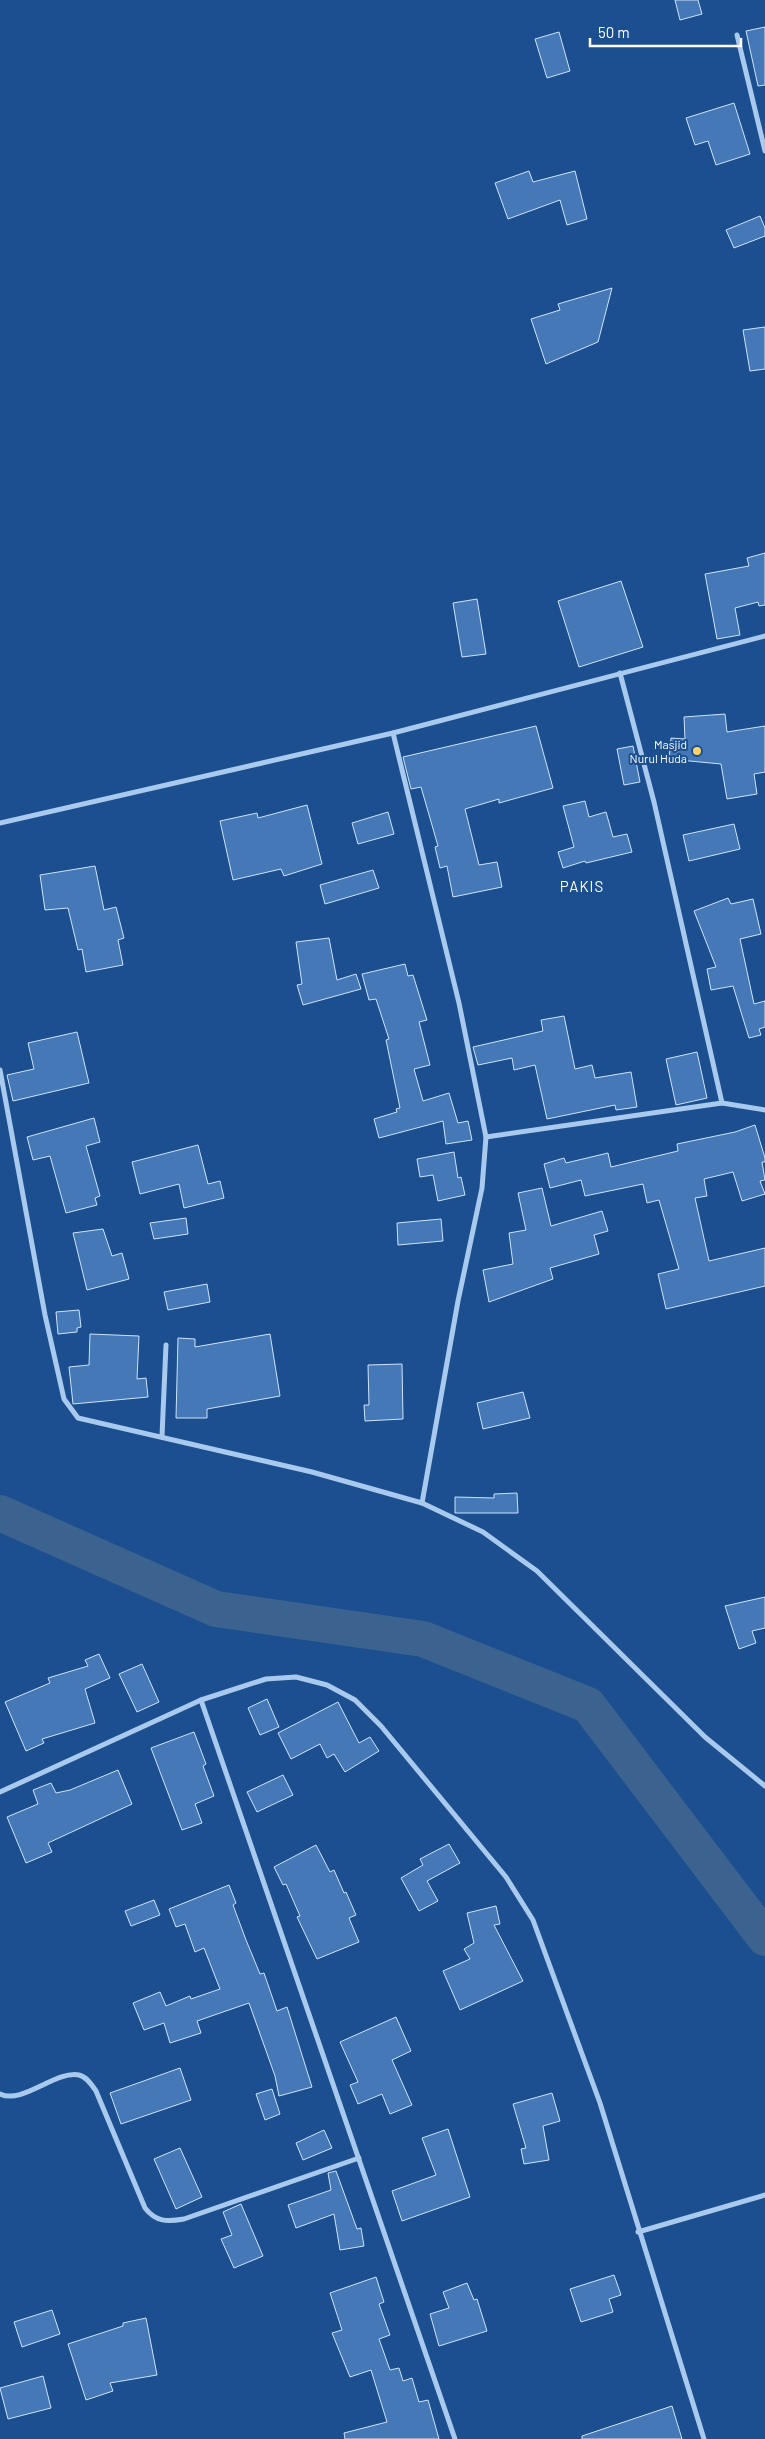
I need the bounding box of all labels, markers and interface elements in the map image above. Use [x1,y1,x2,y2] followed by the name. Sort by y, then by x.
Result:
[590,15,741,47] scale bar
[598,23,630,41] text: 50 m
[630,737,687,765] place label: Masjid Nurul Huda
[691,745,703,757] marker: Masjid Nurul Huda
[560,877,604,895] district label: PAKIS

